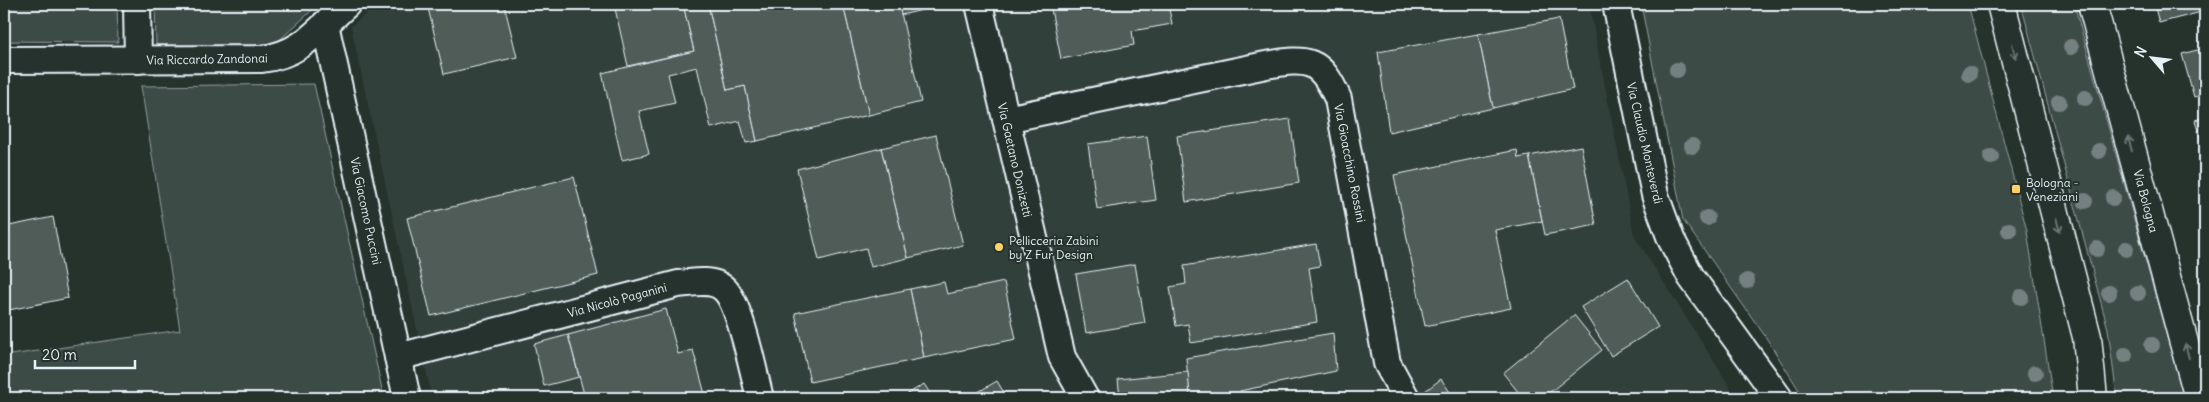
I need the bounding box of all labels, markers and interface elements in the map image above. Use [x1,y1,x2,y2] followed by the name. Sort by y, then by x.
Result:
[2126,32,2176,82] north arrow
[2009,42,2019,58] one-way arrow
[2130,43,2151,60] text: N
[146,50,268,68] street label: Via Riccardo Zandonai
[1624,81,1666,205] street label: Via Claudio Monteverdi
[995,101,1035,219] street label: Via Gaetano Donizetti
[1331,102,1369,224] street label: Via Gioacchino Rossini
[2125,136,2134,152] one-way arrow
[347,156,385,266] street label: Via Giacomo Puccini
[2130,168,2162,234] street label: Via Bologna
[2026,175,2079,204] place label: Bologna - Veneziani
[2010,183,2022,195] marker: Bologna - Veneziani
[2054,217,2063,233] one-way arrow
[1009,233,1098,262] place label: Pellicceria Zabini by Z Fur Design
[993,241,1005,253] marker: Pellicceria Zabini by Z Fur Design
[566,280,668,320] street label: Via Nicolò Paganini
[35,337,135,369] scale bar
[2181,344,2191,360] one-way arrow
[42,345,77,364] text: 20 m

